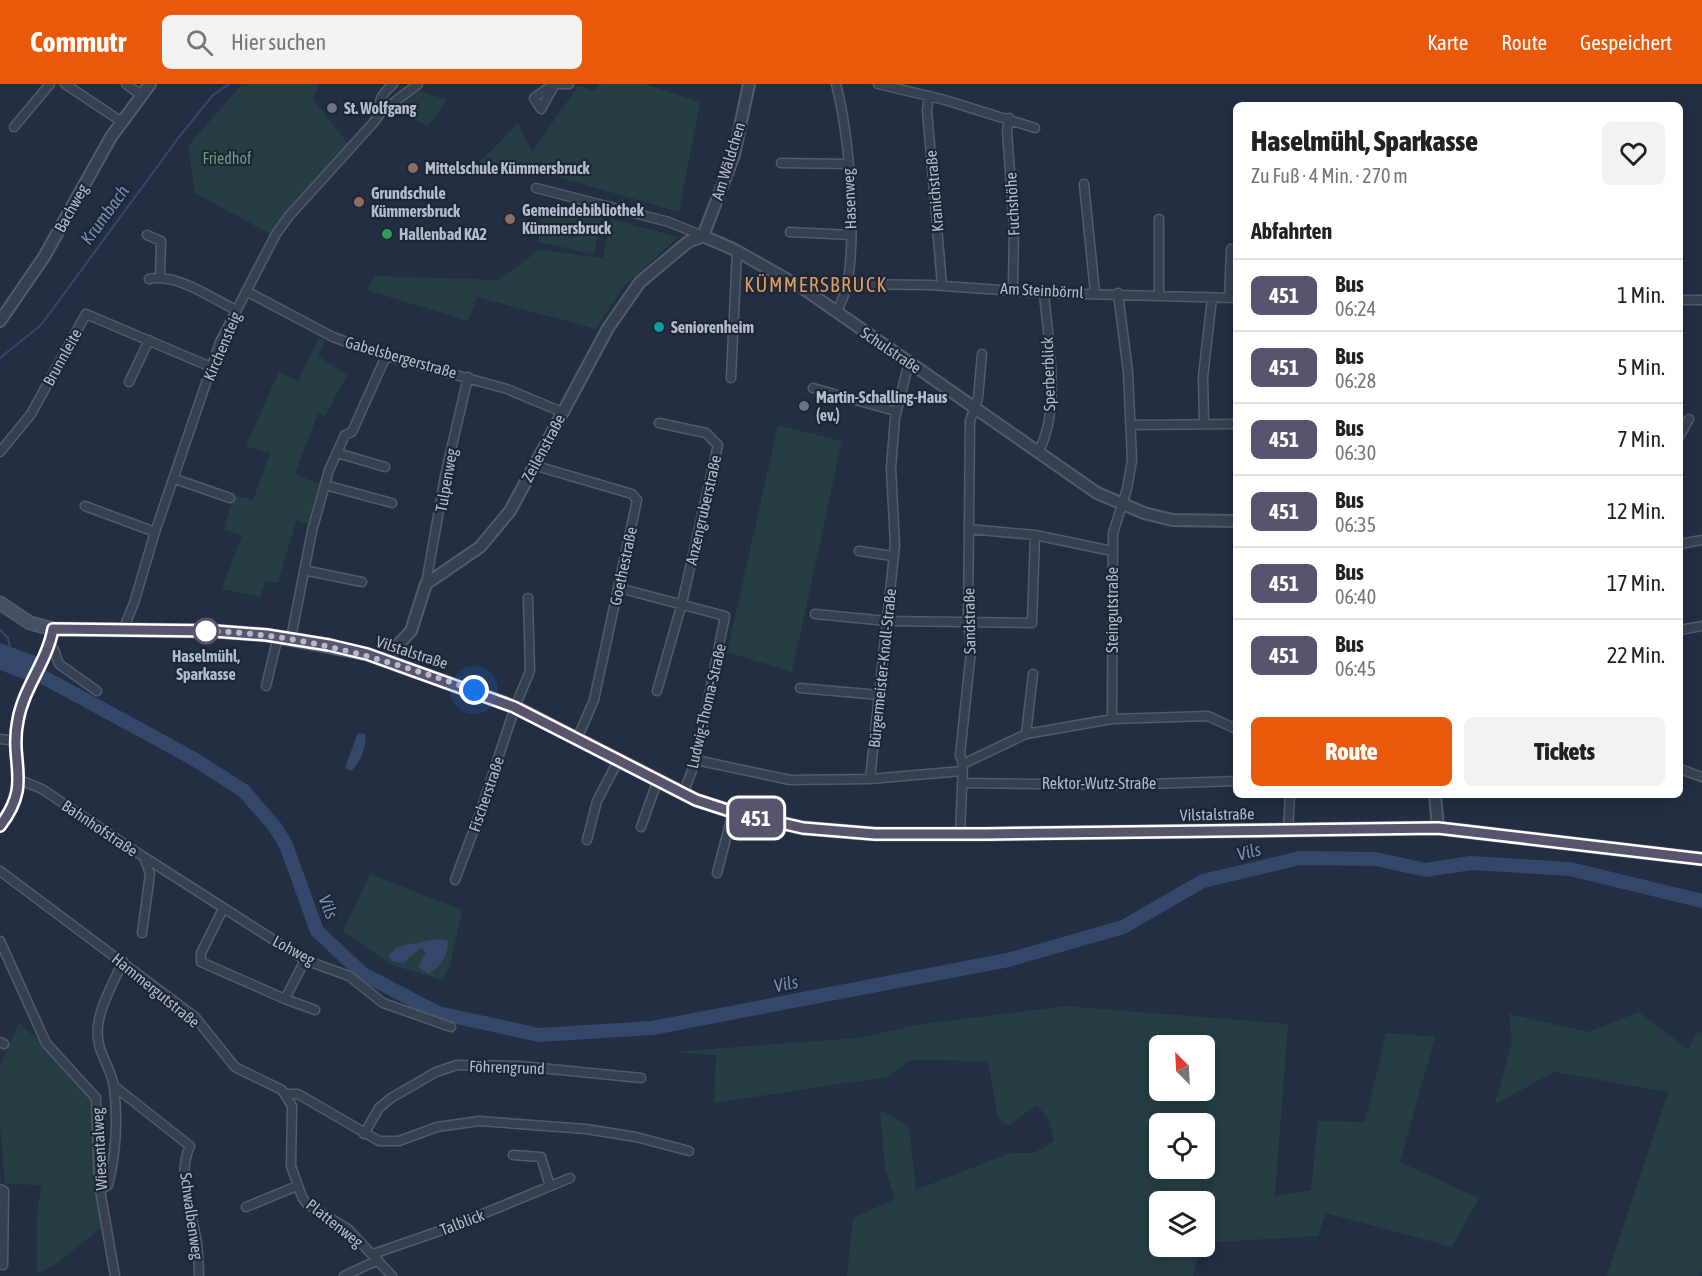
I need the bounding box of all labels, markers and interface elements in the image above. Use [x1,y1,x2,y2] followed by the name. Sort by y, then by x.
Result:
[162,15,582,69] search box
[30,26,126,58] text: Commutr
[183,26,216,59] icon: search
[231,29,326,55] text: Hier suchen
[1427,30,1468,54] text: Karte
[1501,30,1547,54] text: Route
[1580,30,1672,54] text: Gespeichert
[344,99,416,117] place label: St. Wolfgang
[325,101,339,115] marker: St. Wolfgang
[708,120,748,202] street label: Am Wäldchen
[1602,122,1665,185] button: heart
[1251,125,1478,157] text: Haselmühl, Sparkasse
[203,149,252,167] park label: Friedhof
[921,150,947,232] street label: Kranichstraße
[425,159,591,177] place label: Mittelschule Kümmersbruck
[406,161,420,175] marker: Mittelschule Kümmersbruck
[1251,164,1408,187] text: Zu Fuß · 4 Min. · 270 m
[838,168,861,230] street label: Hasenweg
[1001,172,1023,236] street label: Fuchshöhe
[50,181,92,236] street label: Bachweg
[76,181,133,248] water label: Krumbach
[371,184,461,220] place label: Grundschule Kümmersbruck
[352,195,366,209] marker: Grundschule Kümmersbruck
[522,201,645,237] place label: Gemeindebibliothek Kümmersbruck
[503,212,517,226] marker: Gemeindebibliothek Kümmersbruck
[1251,218,1332,244] text: Abfahrten
[399,225,487,243] place label: Hallenbad KA2
[380,227,394,241] marker: Hallenbad KA2
[1335,271,1364,297] text: Bus
[744,273,888,296] district label: KÜMMERSBRUCK
[1000,279,1085,301] street label: Am Steinbörnl
[1617,282,1665,308] text: 1 Min.
[1269,283,1299,307] text: 451
[1335,297,1376,320] text: 06:24
[199,309,245,383] street label: Kirchensteig
[671,318,754,336] place label: Seniorenheim
[652,320,666,334] marker: Seniorenheim
[857,323,925,377] street label: Schulstraße
[39,325,85,389] street label: Brunnleite
[343,332,459,382] street label: Gabelsbergerstraße
[1038,337,1059,411] street label: Sperberblick
[1335,343,1364,369] text: Bus
[1617,354,1665,380] text: 5 Min.
[1269,355,1299,379] text: 451
[1335,369,1376,392] text: 06:28
[816,388,948,424] place label: Martin-Schalling-Haus (ev.)
[797,399,811,413] marker: Martin-Schalling-Haus (ev.)
[518,411,568,485] street label: Zeilenstraße
[1335,415,1364,441] text: Bus
[1617,426,1665,452] text: 7 Min.
[1269,427,1299,451] text: 451
[1335,441,1376,464] text: 06:30
[432,447,461,513] street label: Tulpenweg
[682,453,725,567] street label: Anzengruberstraße
[1335,487,1364,513] text: Bus
[1607,498,1665,524] text: 12 Min.
[1269,499,1299,523] text: 451
[1335,513,1376,536] text: 06:35
[606,525,640,607] street label: Goethestraße
[1335,559,1364,585] text: Bus
[1103,567,1122,653] street label: Steingutstraße
[1607,570,1665,596] text: 17 Min.
[1269,571,1299,595] text: 451
[1335,585,1376,608] text: 06:40
[865,587,900,749] street label: Bürgermeister-Knoll-Straße
[959,588,979,654] street label: Sandstraße
[193,618,219,644] marker: Haselmühl, Sparkasse
[1335,631,1364,657] text: Bus
[374,632,450,672] street label: Vilstalstraße
[683,642,730,770] street label: Ludwig-Thoma-Straße
[1607,642,1665,668] text: 22 Min.
[1269,643,1299,667] text: 451
[172,647,240,683] place label: Haselmühl, Sparkasse
[1335,657,1376,680] text: 06:45
[459,675,489,705] your location
[1251,717,1452,786] button: Route
[1464,717,1665,786] button: Tickets
[465,754,507,834] street label: Fischerstraße
[1042,774,1156,792] street label: Rektor-Wutz-Straße
[59,796,141,860] street label: Bahnhofstraße
[722,798,790,838] line badge: 451
[1180,804,1254,824] street label: Vilstalstraße
[741,806,771,830] text: 451
[1235,838,1263,865] water label: Vils
[314,892,343,922] water label: Vils
[269,931,318,969] street label: Lohweg
[108,949,203,1032] street label: Hammergutstraße
[772,971,800,996] water label: Vils
[1149,1035,1215,1101] north arrow
[1149,1035,1215,1257] map controls
[469,1057,545,1078] street label: Föhrengrund
[88,1107,111,1191] street label: Wiesentalweg
[1149,1113,1215,1179] button: locate
[176,1171,207,1261] street label: Schwalbenweg
[1149,1191,1215,1257] button: layers
[302,1195,367,1252] street label: Plattenweg
[437,1205,487,1239] street label: Talblick

